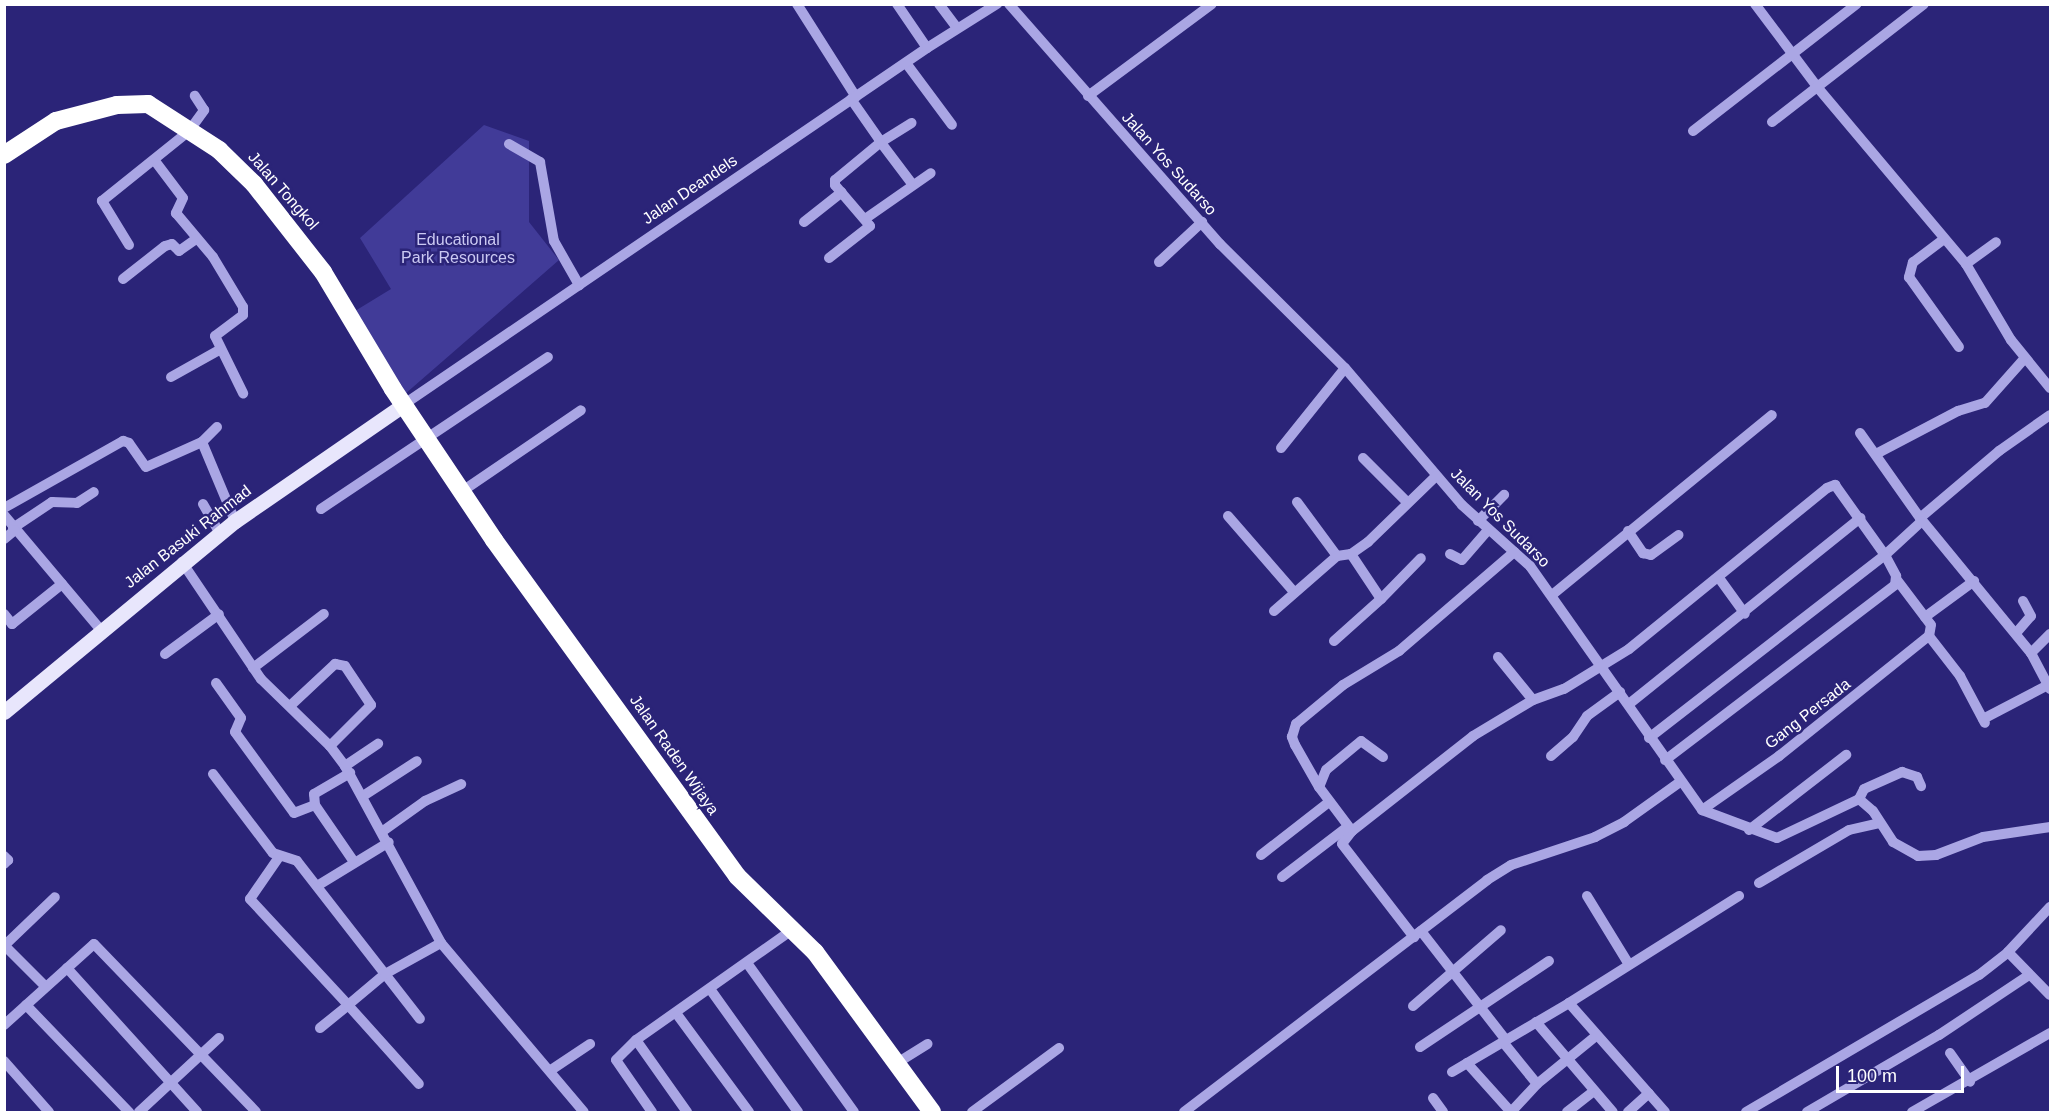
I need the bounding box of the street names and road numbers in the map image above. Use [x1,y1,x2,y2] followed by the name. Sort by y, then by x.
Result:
[1117,108,1221,220] street label: Jalan Yos Sudarso
[244,148,322,234] street label: Jalan Tongkol
[639,151,741,229] street label: Jalan Deandels
[1446,464,1554,572] street label: Jalan Yos Sudarso
[121,482,255,592] street label: Jalan Basuki Rahmad
[1761,675,1855,753] street label: Gang Persada
[625,691,723,819] street label: Jalan Raden Wijaya

